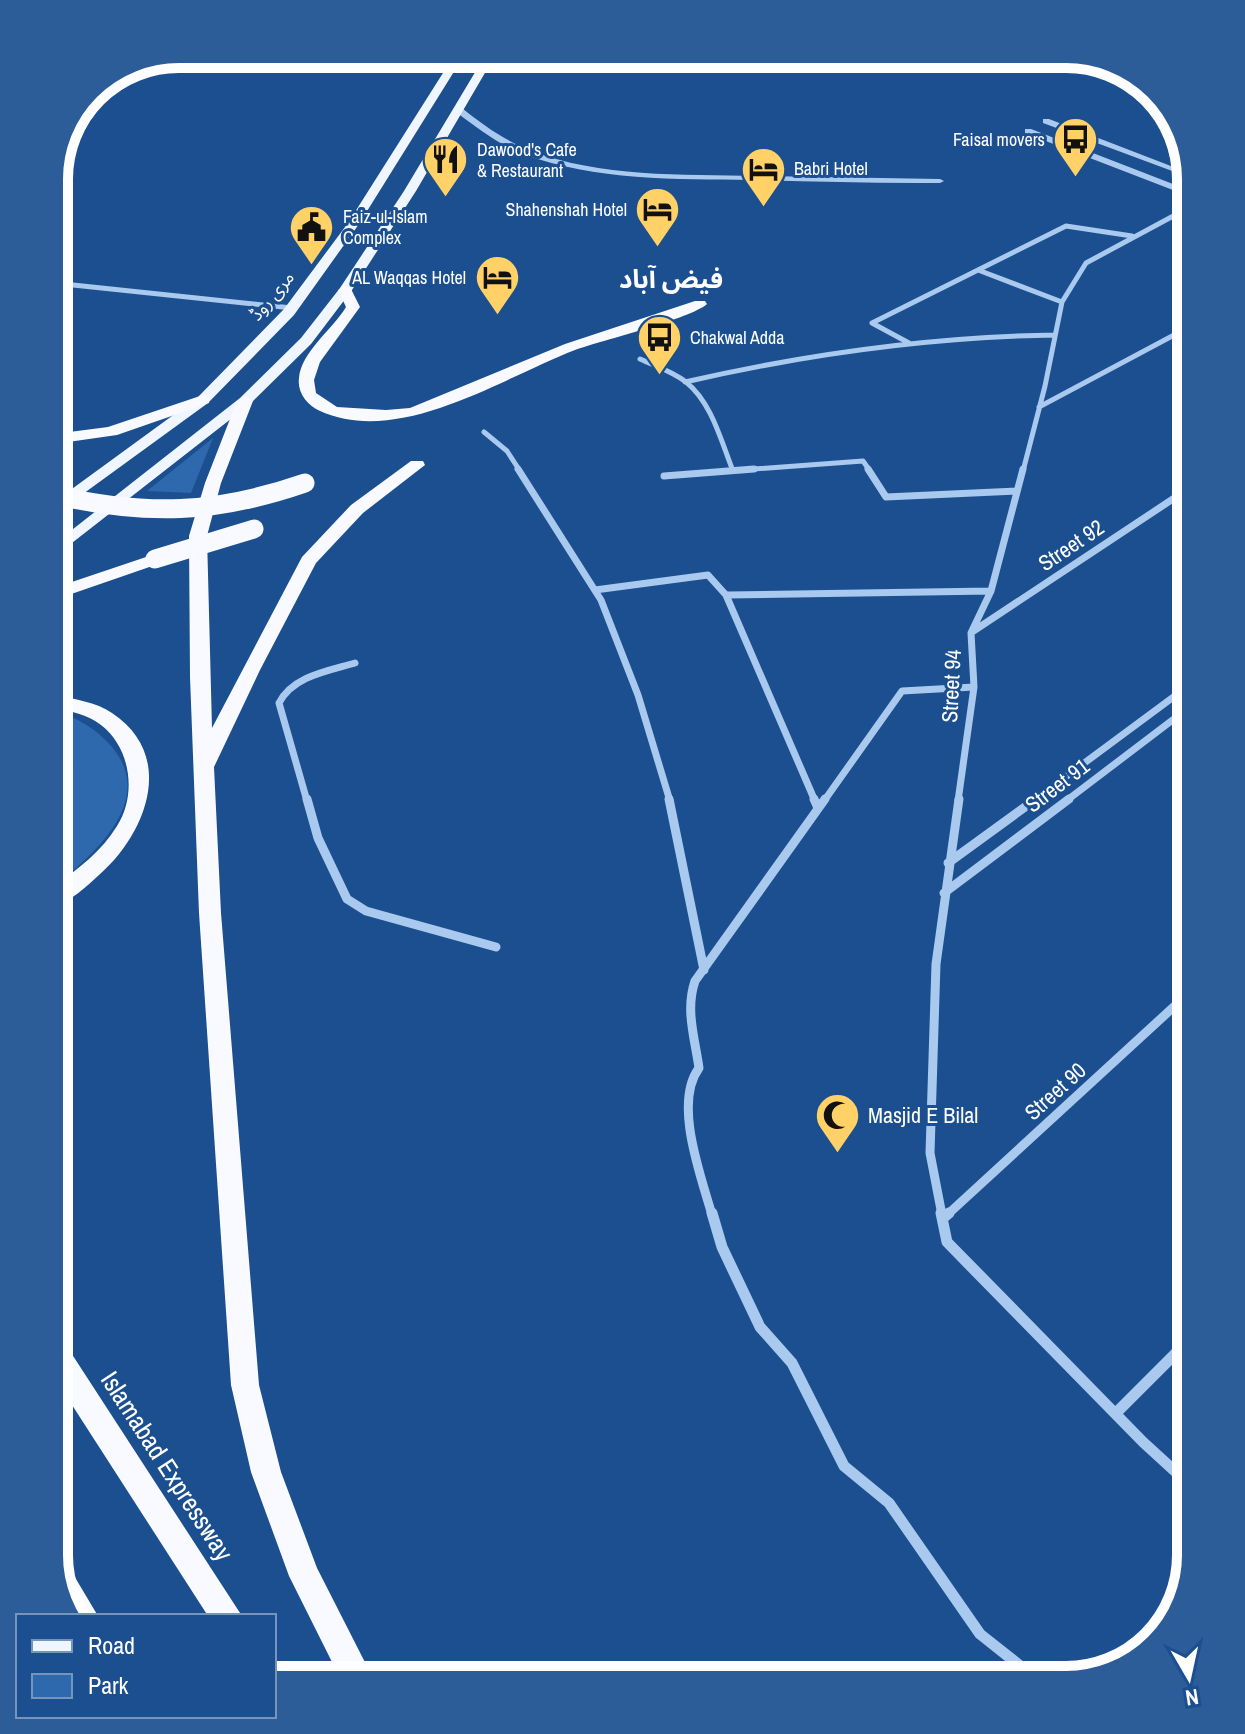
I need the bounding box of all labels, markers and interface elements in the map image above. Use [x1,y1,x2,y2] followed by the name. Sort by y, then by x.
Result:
[1052,116,1100,179] bus stop icon: Faisal movers
[953,127,1045,152] place label: Faisal movers
[422,136,470,199] restaurant icon: Dawood's Cafe & Restaurant
[477,137,577,183] place label: Dawood's Cafe & Restaurant
[739,145,787,208] hotel icon: Babri Hotel
[794,156,868,181] place label: Babri Hotel
[634,186,682,249] hotel icon: Shahenshah Hotel
[506,197,627,222] place label: Shahenshah Hotel
[288,203,336,266] public building icon: Faiz-ul-Islam Complex
[343,204,428,250] place label: Faiz-ul-Islam Complex
[473,254,521,317] hotel icon: AL Waqqas Hotel
[619,261,723,296] district label: فیض آباد
[351,265,466,290] place label: AL Waqqas Hotel
[244,266,300,326] street label: مری روڈ
[635,314,683,377] bus stop icon: Chakwal Adda
[690,325,784,350] place label: Chakwal Adda
[1032,512,1110,578] street label: Street 92
[934,649,968,723] street label: Street 94
[1019,751,1095,819] street label: Street 91
[1018,1055,1092,1127] street label: Street 90
[813,1091,861,1154] mosque icon: Masjid E Bilal
[868,1100,978,1130] place label: Masjid E Bilal
[93,1364,242,1567] street label: Islamabad Expressway
[16,1614,276,1718] legend
[88,1629,135,1661] text: Road
[1149,1638,1229,1718] north arrow
[88,1669,129,1701] text: Park
[1183,1682,1201,1714] text: N

